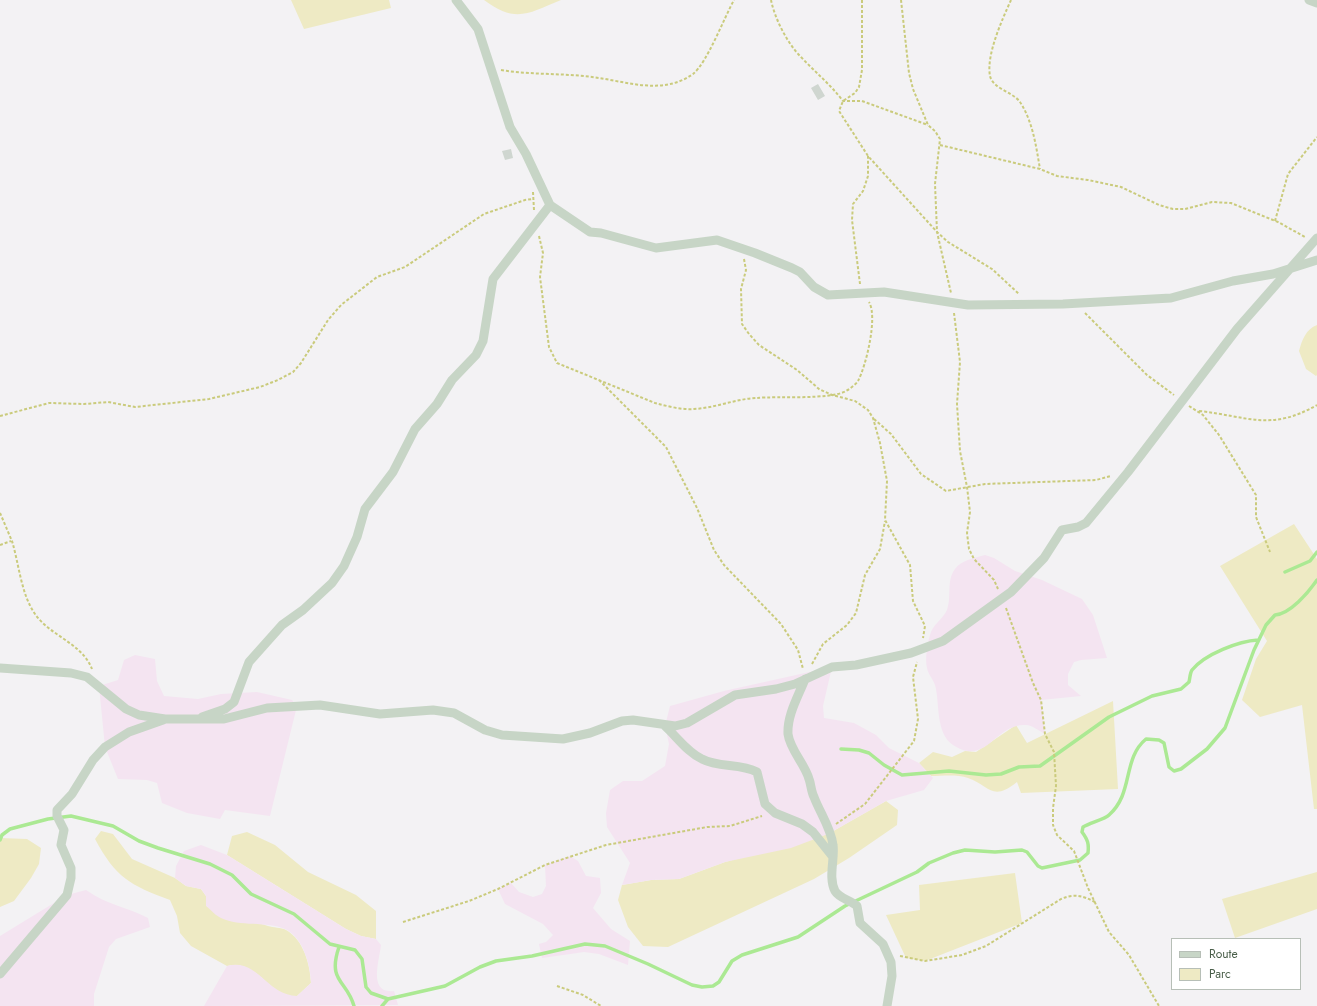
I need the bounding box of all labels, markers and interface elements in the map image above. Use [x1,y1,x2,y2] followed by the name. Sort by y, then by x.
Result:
[1171,938,1301,990] legend
[1209,945,1238,963] text: Route
[1209,965,1231,983] text: Parc

